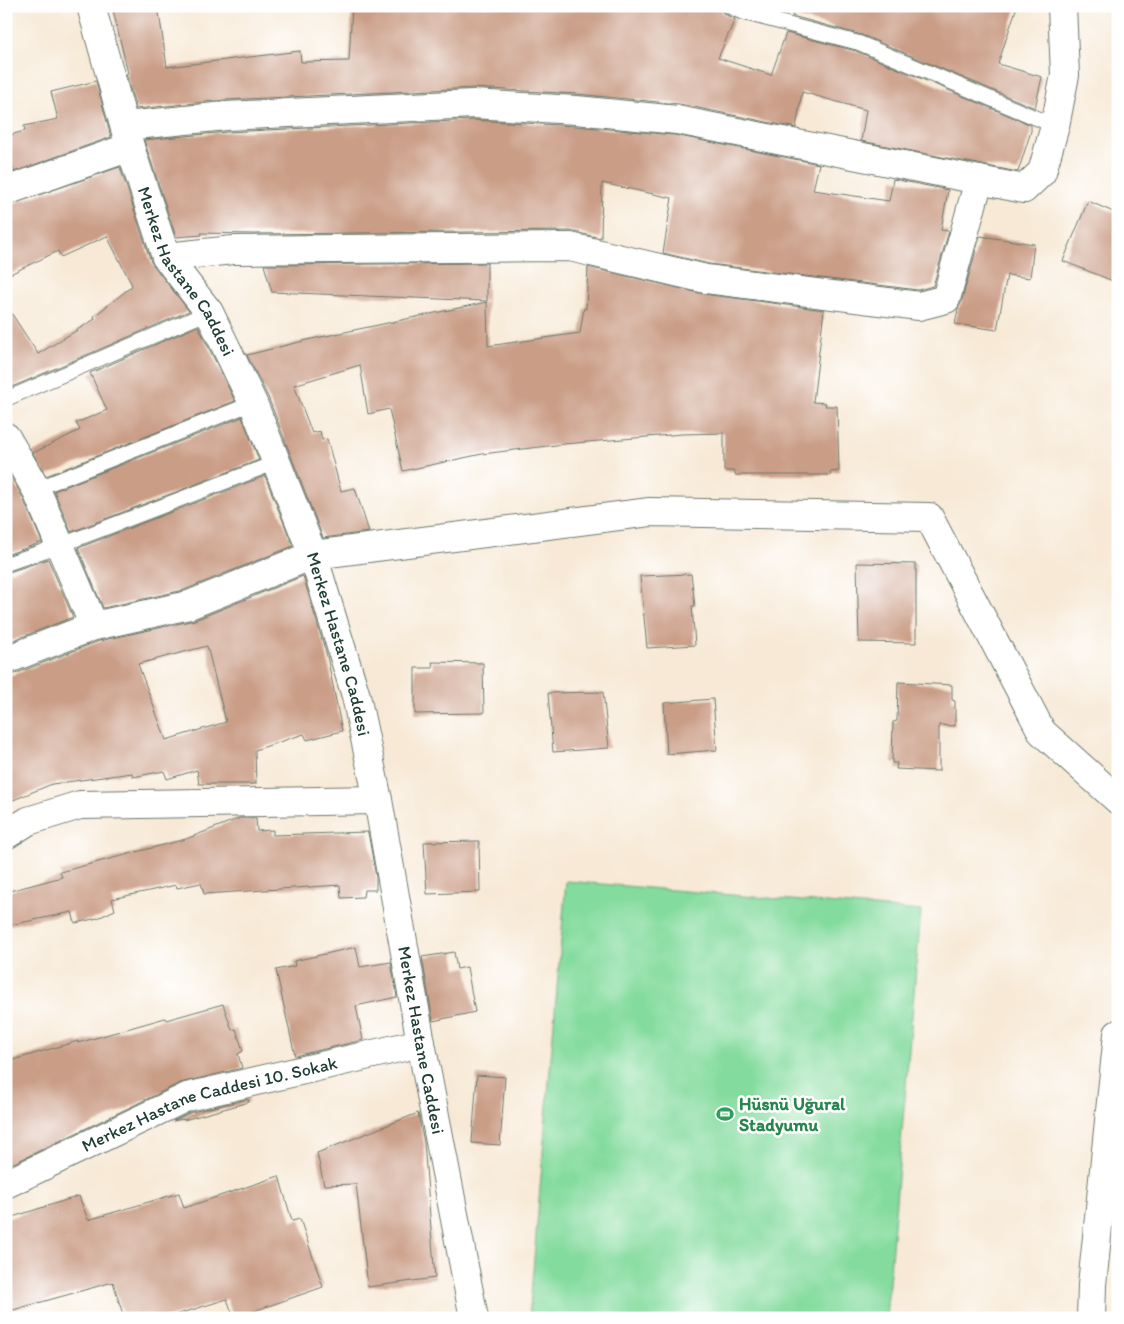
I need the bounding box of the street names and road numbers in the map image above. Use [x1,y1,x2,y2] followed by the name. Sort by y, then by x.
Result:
[133,184,240,360] street label: Merkez Hastane Caddesi
[302,549,375,738] street label: Merkez Hastane Caddesi
[393,944,449,1136] street label: Merkez Hastane Caddesi
[78,1052,339,1157] street label: Merkez Hastane Caddesi 10. Sokak

